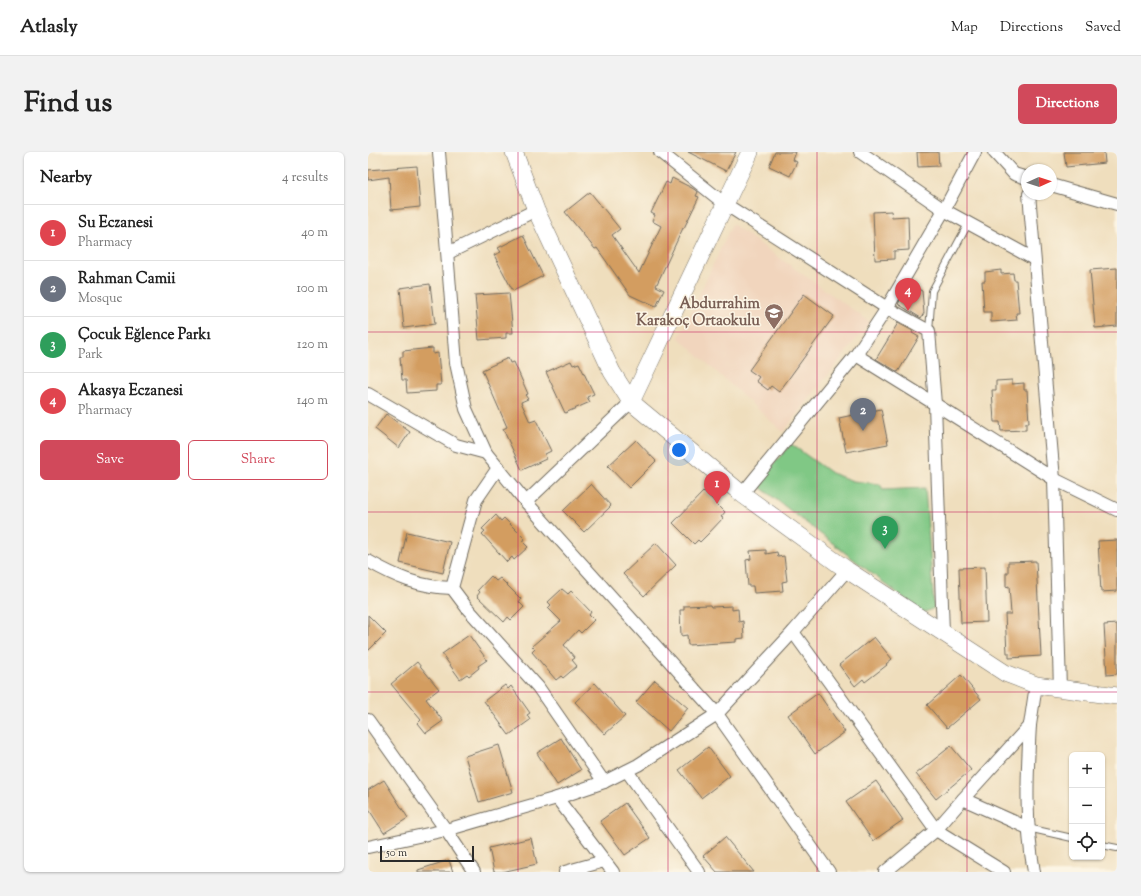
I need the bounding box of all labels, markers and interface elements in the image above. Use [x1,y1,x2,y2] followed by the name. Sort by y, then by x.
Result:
[20,14,78,41] text: Atlasly
[951,18,978,38] text: Map
[1000,18,1063,38] text: Directions
[1085,18,1121,38] text: Saved
[24,84,112,124] text: Find us
[1018,84,1117,124] button: Directions
[1021,164,1057,200] north arrow
[40,166,92,190] text: Nearby
[282,169,328,187] text: 4 results
[78,213,153,234] text: Su Eczanesi
[51,224,55,242] text: 1
[301,224,328,242] text: 40 m
[78,234,132,252] text: Pharmacy
[78,269,176,290] text: Rahman Camii
[895,278,921,311] pin: 4
[50,280,56,298] text: 2
[296,280,328,298] text: 100 m
[78,290,123,308] text: Mosque
[636,294,761,332] place label: Abdurrahim Karakoç Ortaokulu
[763,302,785,330] school or university icon: Abdurrahim Karakoç Ortaokulu
[78,325,211,346] text: Çocuk Eğlence Parkı
[50,336,56,354] text: 3
[297,336,328,354] text: 120 m
[78,346,103,364] text: Park
[78,381,183,402] text: Akasya Eczanesi
[50,392,56,410] text: 4
[297,392,328,410] text: 140 m
[850,398,876,431] pin: 2
[78,402,132,420] text: Pharmacy
[40,440,180,480] button: Save
[188,440,328,480] button: Share
[669,440,689,460] your location
[704,471,730,504] pin: 1
[872,516,898,549] pin: 3
[1069,752,1105,860] map controls
[1069,752,1105,788] button: +
[1069,788,1105,824] button: −
[1069,824,1105,860] button: locate
[380,844,474,863] scale bar
[386,845,407,861] text: 50 m

